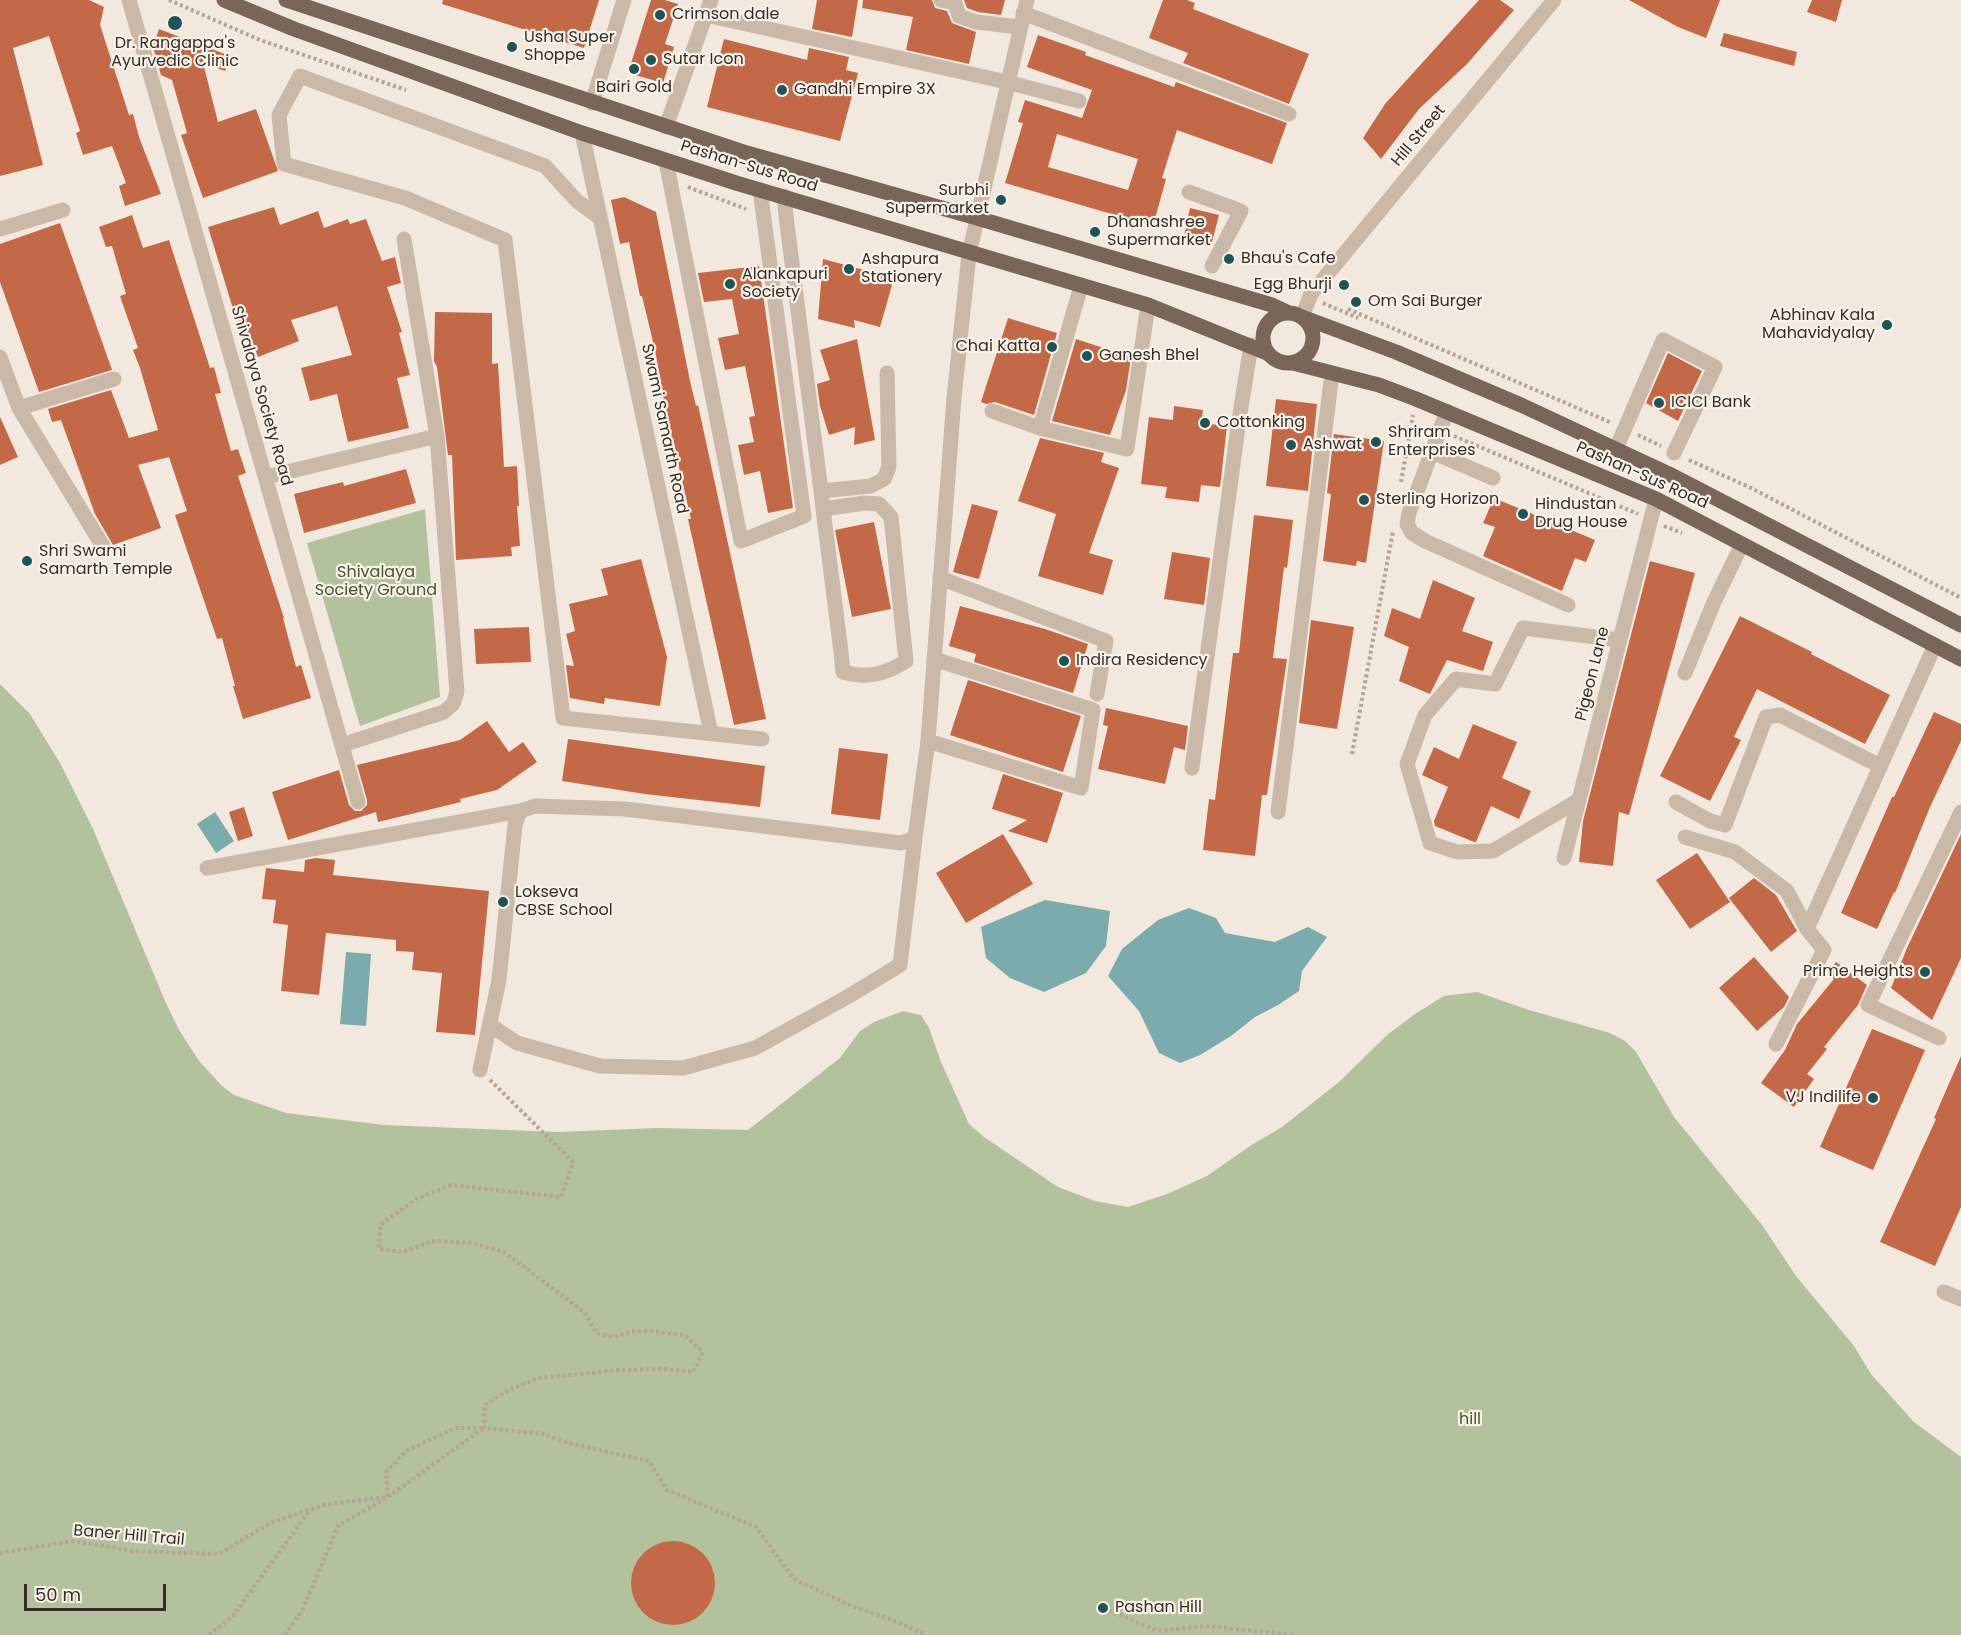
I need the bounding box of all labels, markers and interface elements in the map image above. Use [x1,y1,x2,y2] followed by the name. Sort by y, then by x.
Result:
[672,5,779,25] place label: Crimson dale
[653,8,667,22] marker: Crimson dale
[166,14,184,32] marker: Dr. Rangappa's Ayurvedic Clinic
[524,28,615,66] place label: Usha Super Shoppe
[111,34,239,72] place label: Dr. Rangappa's Ayurvedic Clinic
[505,40,519,54] marker: Usha Super Shoppe
[663,50,744,70] place label: Sutar Icon
[644,53,658,67] marker: Sutar Icon
[627,62,641,76] marker: Bairi Gold
[596,78,672,98] place label: Bairi Gold
[794,80,936,100] place label: Gandhi Empire 3X
[775,83,789,97] marker: Gandhi Empire 3X
[1388,101,1450,171] street label: Hill Street
[678,137,820,197] street label: Pashan-Sus Road
[885,181,989,219] place label: Surbhi Supermarket
[994,193,1008,207] marker: Surbhi Supermarket
[1107,213,1211,251] place label: Dhanashree Supermarket
[1088,225,1102,239] marker: Dhanashree Supermarket
[1241,249,1336,269] place label: Bhau's Cafe
[861,250,942,288] place label: Ashapura Stationery
[1222,252,1236,266] marker: Bhau's Cafe
[842,262,856,276] marker: Ashapura Stationery
[742,265,828,303] place label: Alankapuri Society
[1254,275,1332,295] place label: Egg Bhurji
[723,277,737,291] marker: Alankapuri Society
[1337,278,1351,292] marker: Egg Bhurji
[1368,292,1482,312] place label: Om Sai Burger
[1349,295,1363,309] marker: Om Sai Burger
[226,304,296,488] street label: Shivalaya Society Road
[1762,306,1875,344] place label: Abhinav Kala Mahavidyalay
[1880,318,1894,332] marker: Abhinav Kala Mahavidyalay
[956,337,1040,357] place label: Chai Katta
[1045,340,1059,354] marker: Chai Katta
[637,342,691,516] street label: Swami Samarth Road
[1099,346,1199,366] place label: Ganesh Bhel
[1080,349,1094,363] marker: Ganesh Bhel
[1671,393,1751,413] place label: ICICI Bank
[1652,396,1666,410] marker: ICICI Bank
[1217,413,1305,433] place label: Cottonking
[1198,416,1212,430] marker: Cottonking
[1388,423,1476,461] place label: Shriram Enterprises
[1303,435,1362,455] place label: Ashwat
[1369,435,1383,449] marker: Shriram Enterprises
[1284,438,1298,452] marker: Ashwat
[1573,438,1711,514] street label: Pashan-Sus Road
[1376,490,1499,510] place label: Sterling Horizon
[1357,493,1371,507] marker: Sterling Horizon
[1535,495,1627,533] place label: Hindustan Drug House
[1516,507,1530,521] marker: Hindustan Drug House
[39,542,173,580] place label: Shri Swami Samarth Temple
[20,554,34,568] marker: Shri Swami Samarth Temple
[315,563,437,601] park label: Shivalaya Society Ground
[1572,625,1614,723] street label: Pigeon Lane
[1076,651,1208,671] place label: Indira Residency
[1057,654,1071,668] marker: Indira Residency
[515,883,613,921] place label: Lokseva CBSE School
[496,895,510,909] marker: Lokseva CBSE School
[1803,962,1913,982] place label: Prime Heights
[1918,965,1932,979] marker: Prime Heights
[1785,1088,1861,1108] place label: VJ Indilife
[1866,1091,1880,1105] marker: VJ Indilife
[1459,1410,1481,1430] park label: hill
[73,1522,185,1550] street label: Baner Hill Trail
[27,1572,170,1610] scale bar
[35,1582,81,1607] text: 50 m
[1115,1598,1202,1618] place label: Pashan Hill
[1096,1601,1110,1615] marker: Pashan Hill

